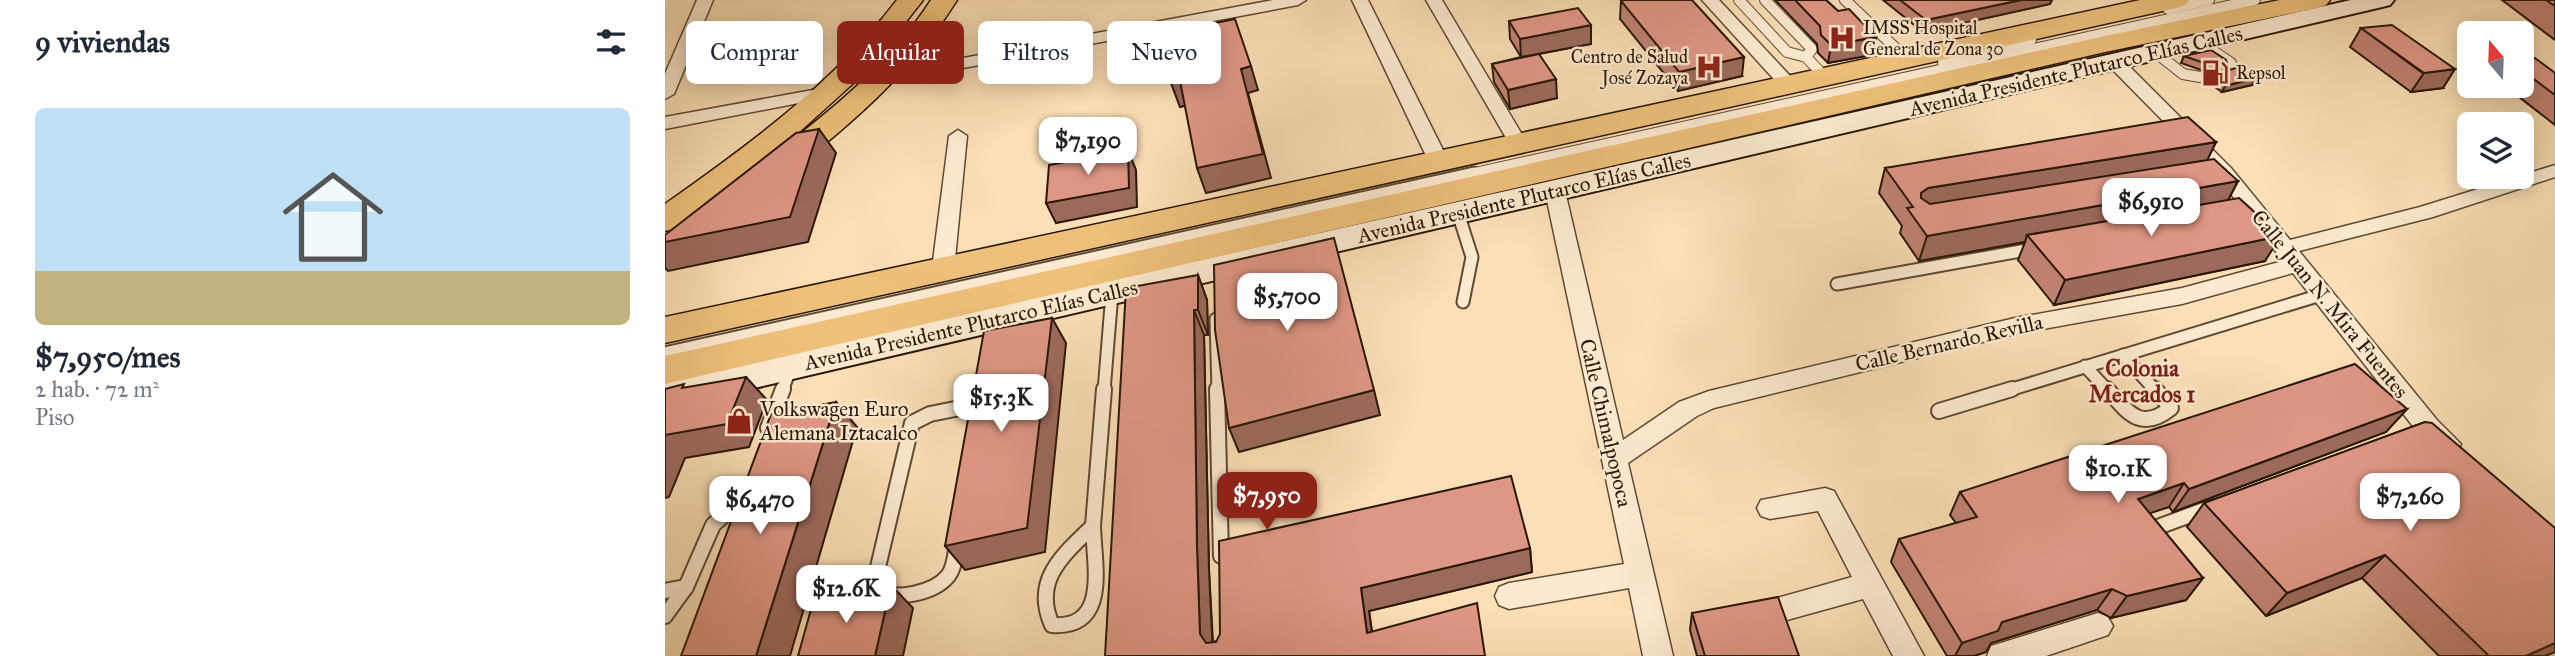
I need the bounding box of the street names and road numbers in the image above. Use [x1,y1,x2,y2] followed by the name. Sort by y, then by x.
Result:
[1906,20,2245,122] street label: Avenida Presidente Plutarco Elías Calles
[1354,147,1693,249] street label: Avenida Presidente Plutarco Elías Calles
[2246,204,2414,404] street label: Calle Juan N. Mira Fuentes
[801,274,1140,376] street label: Avenida Presidente Plutarco Elías Calles
[1853,309,2045,377] street label: Calle Bernardo Revilla
[1574,336,1638,510] street label: Calle Chimalpopoca

